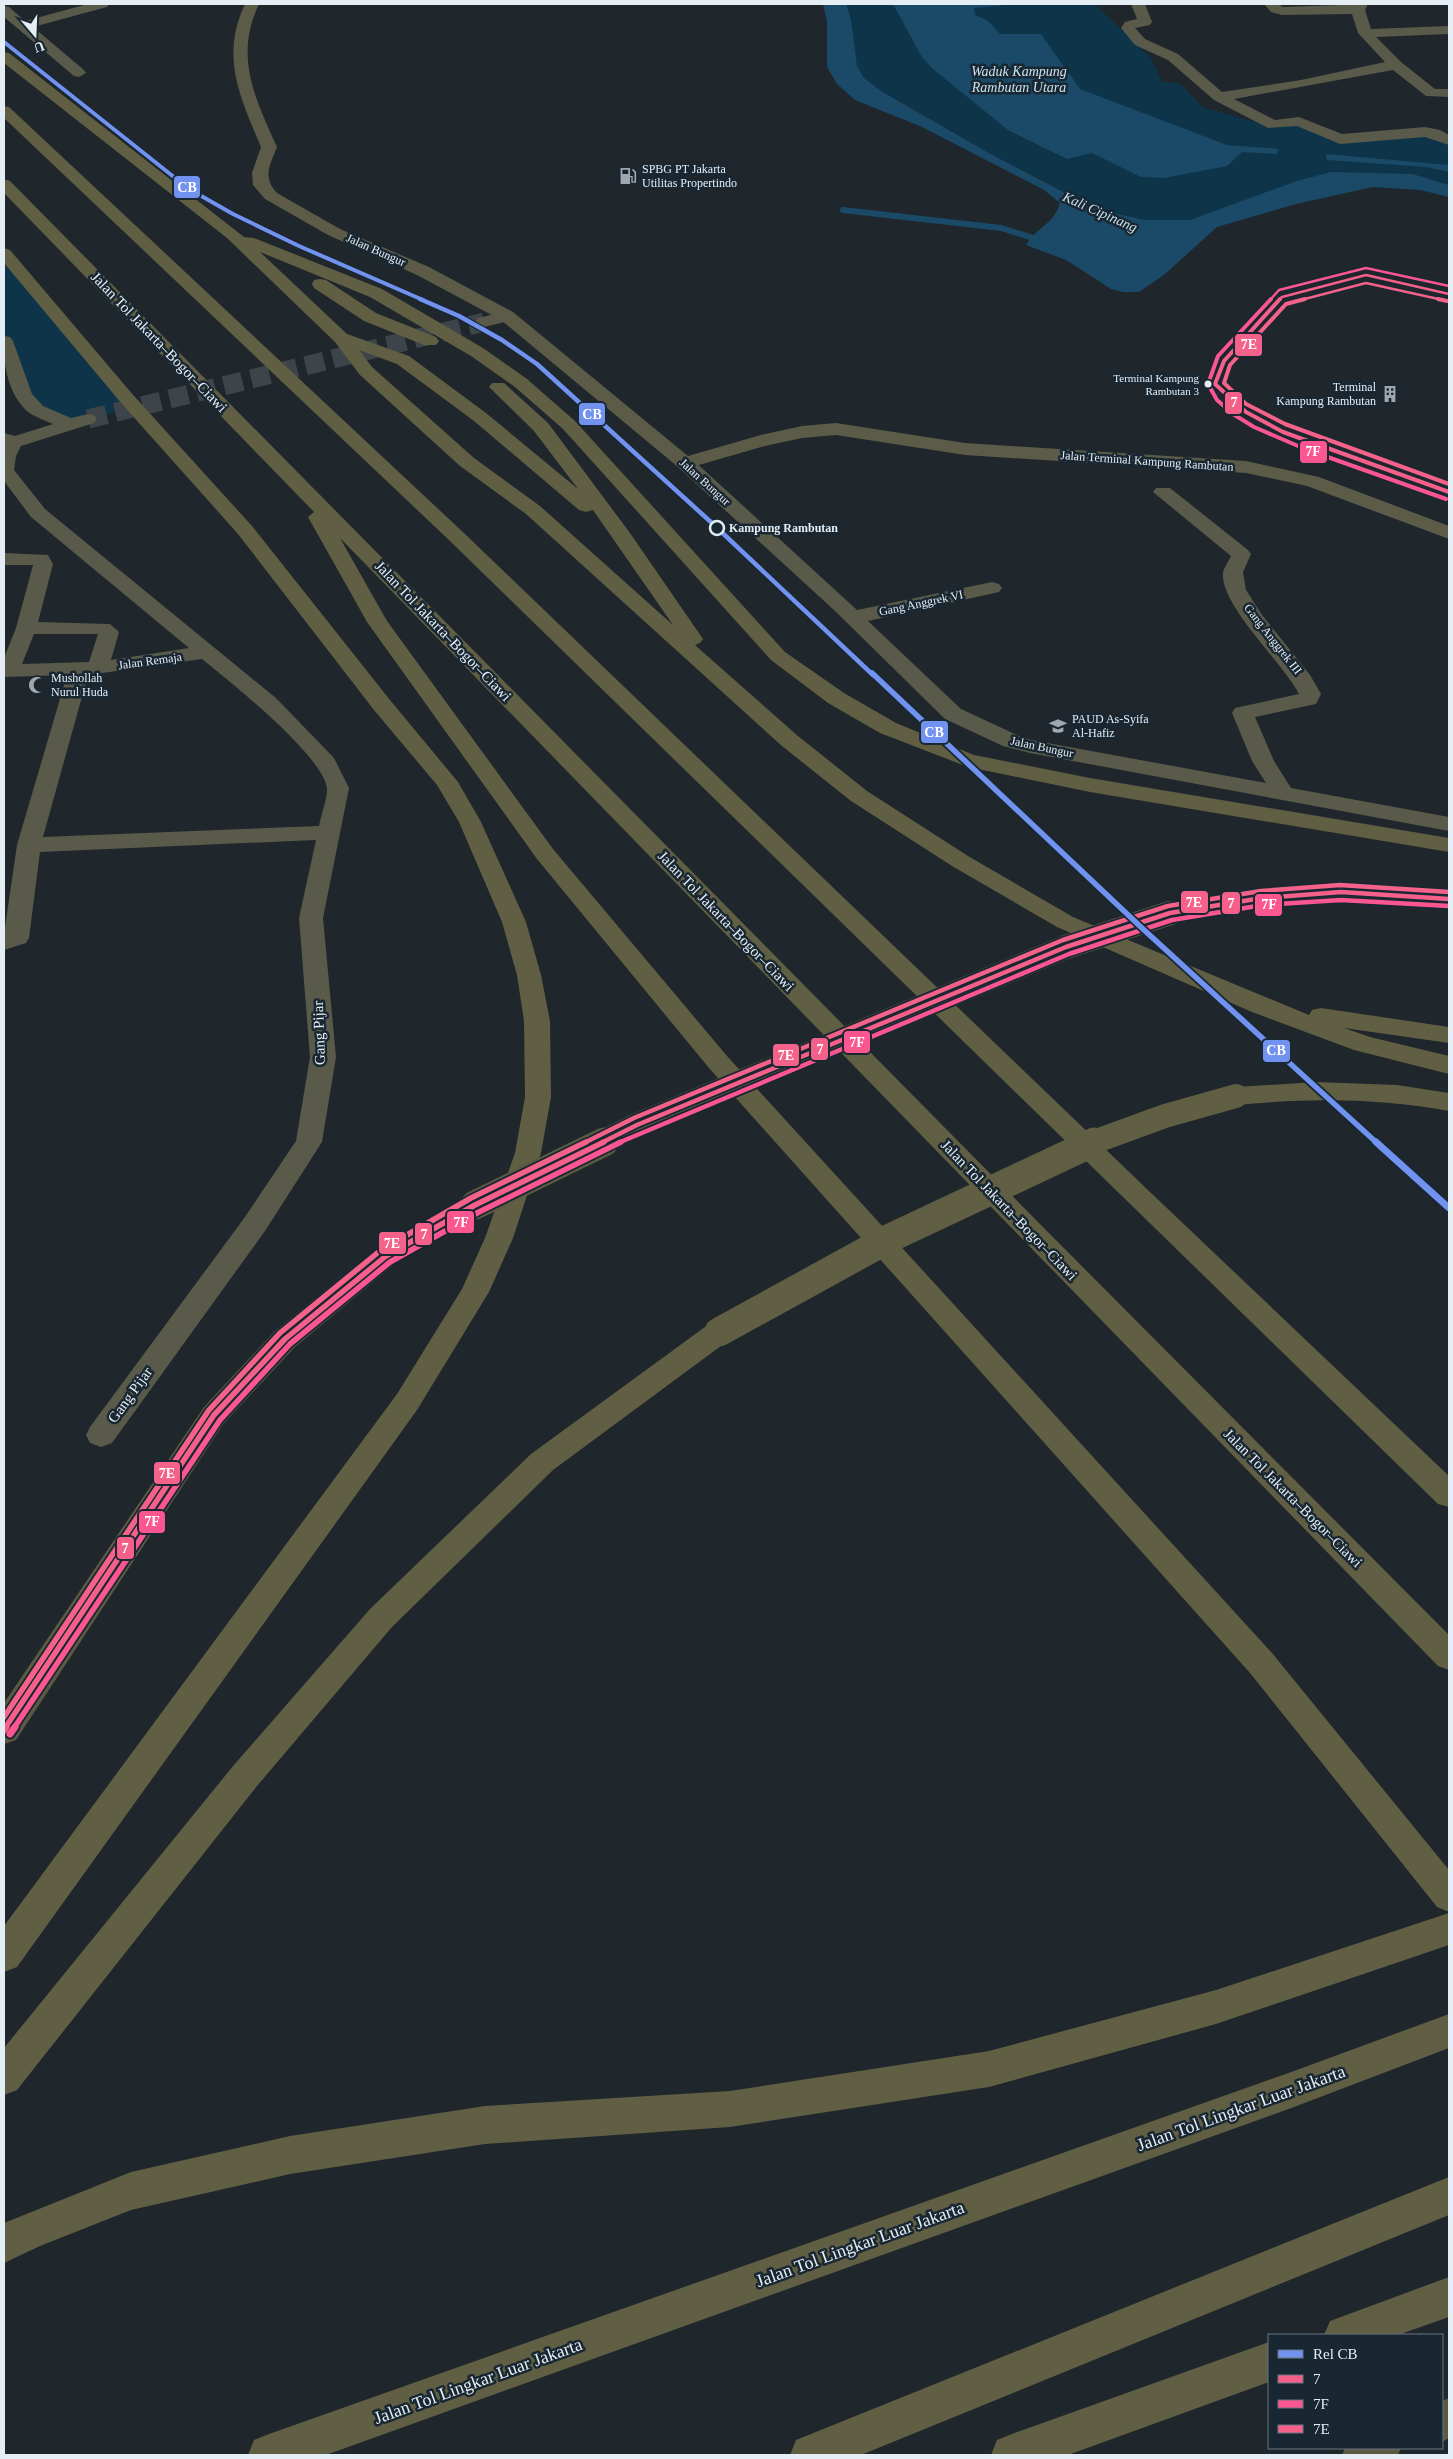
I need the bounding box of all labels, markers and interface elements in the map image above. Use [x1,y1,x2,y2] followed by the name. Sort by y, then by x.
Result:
[10,10,60,60] north arrow
[32,38,46,56] text: U
[971,64,1067,95] water label: Waduk Kampung Rambutan Utara
[642,162,737,190] place label: SPBG PT Jakarta Utilitas Propertindo
[618,166,638,186] fuel station icon: SPBG PT Jakarta Utilitas Propertindo
[173,175,201,199] line badge: CB
[177,180,197,195] text: CB
[1060,189,1139,235] water label: Kali Cipinang
[344,231,408,269] street label: Jalan Bungur
[88,269,230,415] street label: Jalan Tol Jakarta–Bogor–Ciawi
[1234,333,1263,357] line badge: 7E
[1241,337,1257,352] text: 7E
[1113,372,1199,397] place label: Terminal Kampung Rambutan 3
[1203,379,1213,389] marker: Terminal Kampung Rambutan 3
[1276,380,1377,408] place label: Terminal Kampung Rambutan
[1380,384,1400,404] building icon: Terminal Kampung Rambutan
[1224,391,1243,415] line badge: 7
[1231,395,1238,410] text: 7
[578,402,606,426] line badge: CB
[582,407,602,422] text: CB
[1299,440,1328,464] line badge: 7F
[1305,444,1321,459] text: 7F
[1060,448,1234,474] street label: Jalan Terminal Kampung Rambutan
[677,456,733,509] street label: Jalan Bungur
[709,520,725,536] marker: Kampung Rambutan
[729,521,838,535] place label: Kampung Rambutan
[372,558,514,704] street label: Jalan Tol Jakarta–Bogor–Ciawi
[878,587,964,619] street label: Gang Anggrek VI
[1241,601,1305,677] street label: Gang Anggrek III
[117,649,183,672] street label: Jalan Remaja
[51,671,109,699] place label: Mushollah Nurul Huda
[27,675,47,695] mosque icon: Mushollah Nurul Huda
[1072,712,1149,740] place label: PAUD As-Syifa Al-Hafiz
[1048,716,1068,736] school or university icon: PAUD As-Syifa Al-Hafiz
[920,720,949,744] line badge: CB
[924,725,944,740] text: CB
[1009,734,1075,760] street label: Jalan Bungur
[655,848,797,994] street label: Jalan Tol Jakarta–Bogor–Ciawi
[1180,890,1209,914] line badge: 7E
[1221,891,1241,915] line badge: 7
[1254,893,1283,917] line badge: 7F
[1186,895,1202,910] text: 7E
[1228,896,1235,911] text: 7
[1261,897,1277,912] text: 7F
[310,1000,328,1066] street label: Gang Pijar
[843,1030,871,1054] line badge: 7F
[849,1035,865,1050] text: 7F
[810,1037,829,1061] line badge: 7
[1262,1039,1291,1063] line badge: CB
[817,1042,824,1057] text: 7
[772,1043,800,1067] line badge: 7E
[1266,1043,1286,1058] text: CB
[778,1048,794,1063] text: 7E
[938,1137,1080,1283] street label: Jalan Tol Jakarta–Bogor–Ciawi
[446,1210,475,1234] line badge: 7F
[453,1215,469,1230] text: 7F
[414,1222,433,1246] line badge: 7
[421,1227,428,1242] text: 7
[378,1231,407,1255] line badge: 7E
[384,1236,400,1251] text: 7E
[105,1364,155,1426] street label: Gang Pijar
[1221,1426,1365,1570] street label: Jalan Tol Jakarta–Bogor–Ciawi
[153,1461,181,1485] line badge: 7E
[159,1466,175,1481] text: 7E
[138,1510,166,1534] line badge: 7F
[144,1514,160,1529] text: 7F
[116,1536,135,1560] line badge: 7
[122,1541,129,1556] text: 7
[1134,2061,1348,2155] street label: Jalan Tol Lingkar Luar Jakarta
[753,2197,967,2291] street label: Jalan Tol Lingkar Luar Jakarta
[371,2334,585,2428] street label: Jalan Tol Lingkar Luar Jakarta
[1268,2334,1443,2449] legend
[1313,2346,1358,2362] text: Rel CB
[1313,2371,1321,2387] text: 7
[1313,2396,1329,2412] text: 7F
[1313,2421,1330,2437] text: 7E

